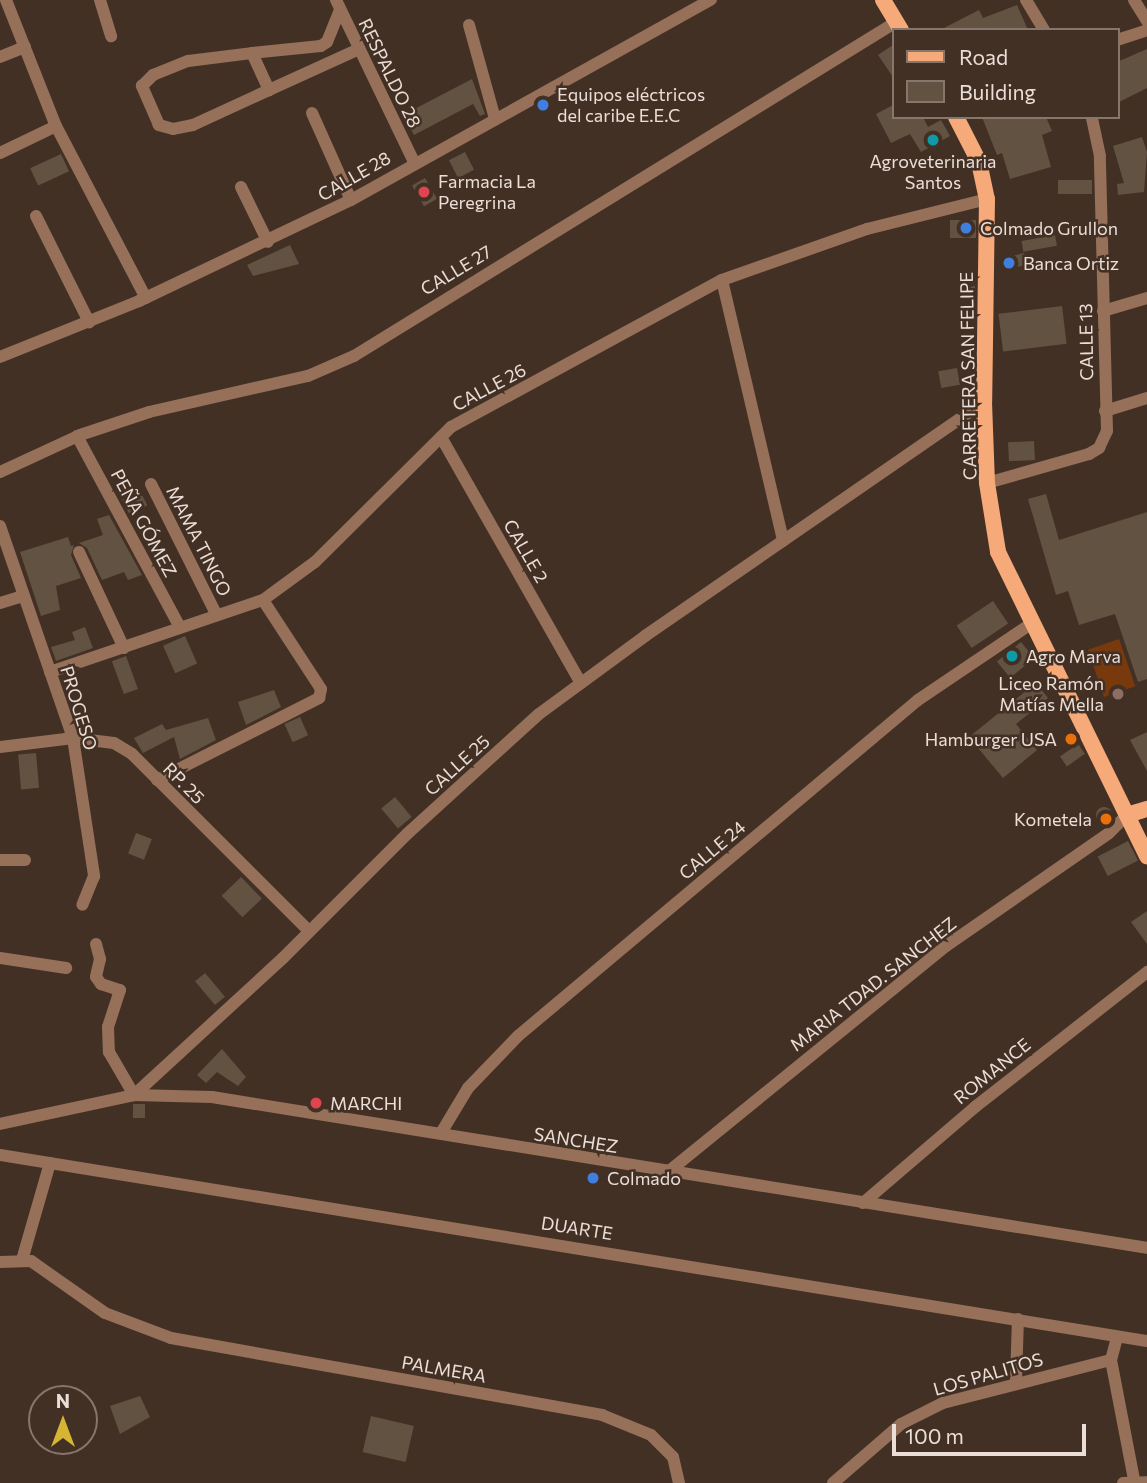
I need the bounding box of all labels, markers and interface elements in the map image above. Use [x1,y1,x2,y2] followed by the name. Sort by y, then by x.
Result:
[354,15,426,131] street label: RESPALDO 28
[892,28,1119,119] legend
[959,44,1008,69] text: Road
[959,79,1036,104] text: Building
[557,84,705,126] place label: Equipos eléctricos del caribe E.E.C
[535,97,551,113] marker: Equipos eléctricos del caribe E.E.C
[925,132,941,148] marker: Agroveterinaria Santos
[314,147,394,205] street label: CALLE 28
[870,151,996,194] place label: Agroveterinaria Santos
[438,171,536,214] place label: Farmacia La Peregrina
[416,184,432,200] marker: Farmacia La Peregrina
[980,217,1118,239] place label: Colmado Grullon
[958,220,974,236] marker: Colmado Grullon
[417,240,495,300] street label: CALLE 27
[1023,252,1119,274] place label: Banca Ortiz
[1001,255,1017,271] marker: Banca Ortiz
[955,272,981,480] street label: CARRETERA SAN FELIPE
[1075,303,1097,381] street label: CALLE 13
[448,359,530,415] street label: CALLE 26
[107,465,181,581] street label: PEÑA GÓMEZ
[162,482,236,600] street label: MAMA TINGO
[499,516,553,586] street label: CALLE 2
[1026,645,1121,667] place label: Agro Marva
[1004,648,1020,664] marker: Agro Marva
[56,663,102,753] street label: PROGESO
[998,673,1104,716] place label: Liceo Ramón Matías Mella
[1110,686,1126,702] marker: Liceo Ramón Matías Mella
[925,728,1057,750] place label: Hamburger USA
[420,730,494,800] street label: CALLE 25
[1063,731,1079,747] marker: Hamburger USA
[159,758,209,808] street label: RP. 25
[1014,808,1092,830] place label: Kometela
[1098,811,1114,827] marker: Kometela
[674,816,750,884] street label: CALLE 24
[786,912,960,1056] street label: MARIA TDAD. SANCHEZ
[949,1034,1035,1108] street label: ROMANCE
[330,1092,402,1114] place label: MARCHI
[308,1095,324,1111] marker: MARCHI
[532,1123,620,1157] street label: SANCHEZ
[607,1167,681,1189] place label: Colmado
[585,1170,601,1186] marker: Colmado
[540,1212,614,1244] street label: DUARTE
[931,1348,1045,1400] street label: LOS PALITOS
[400,1351,488,1387] street label: PALMERA
[28,1385,98,1455] north arrow
[56,1389,70,1412] text: N
[895,1410,1089,1454] scale bar
[905,1423,964,1448] text: 100 m

